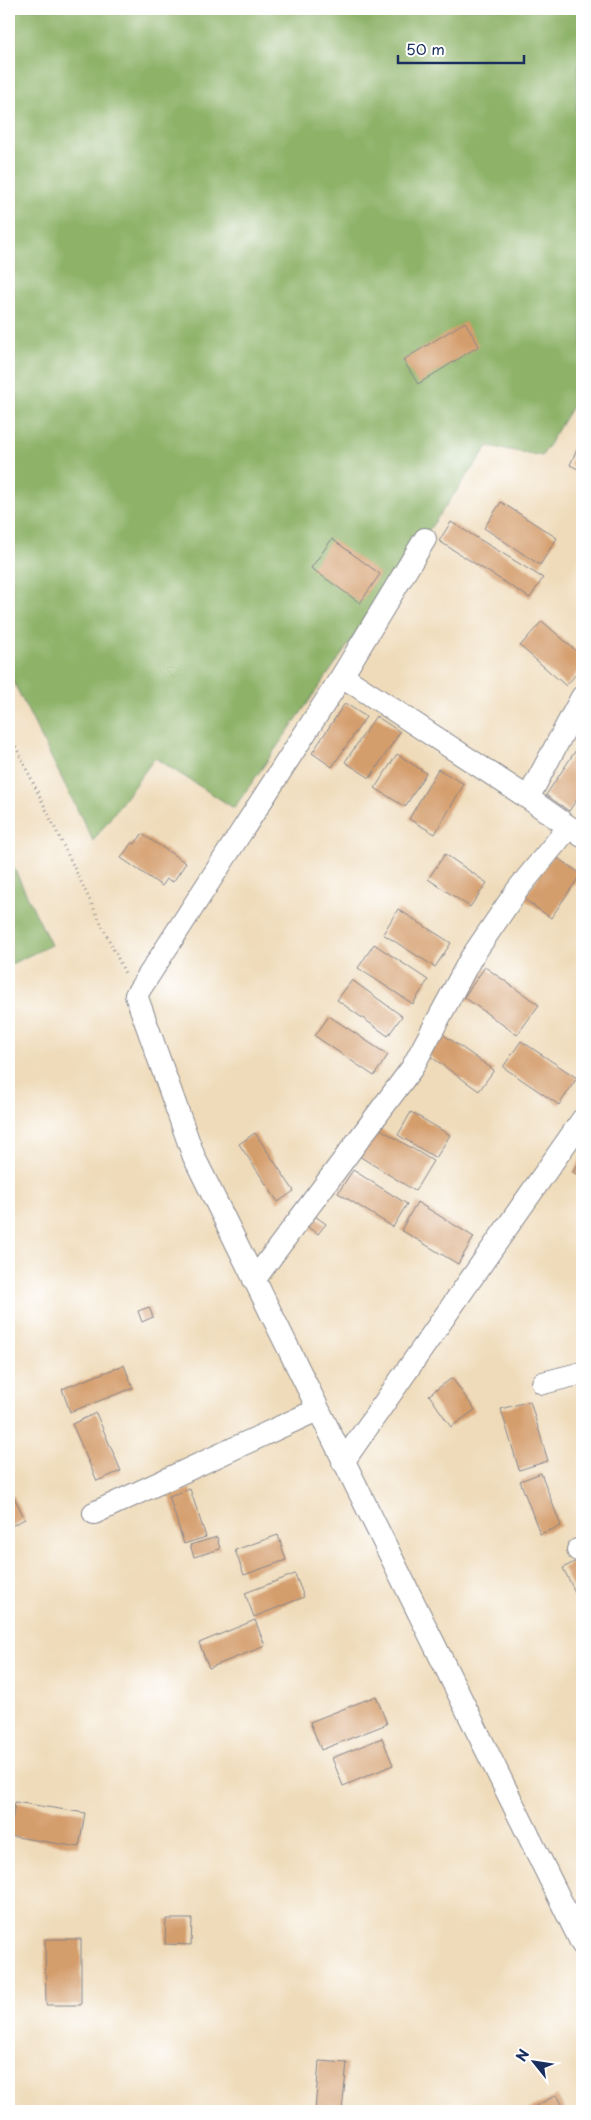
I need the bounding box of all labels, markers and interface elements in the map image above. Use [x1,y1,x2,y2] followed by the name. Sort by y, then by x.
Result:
[398,32,525,64] scale bar
[406,37,445,60] text: 50 m
[508,2038,558,2088] north arrow
[510,2045,534,2065] text: N

